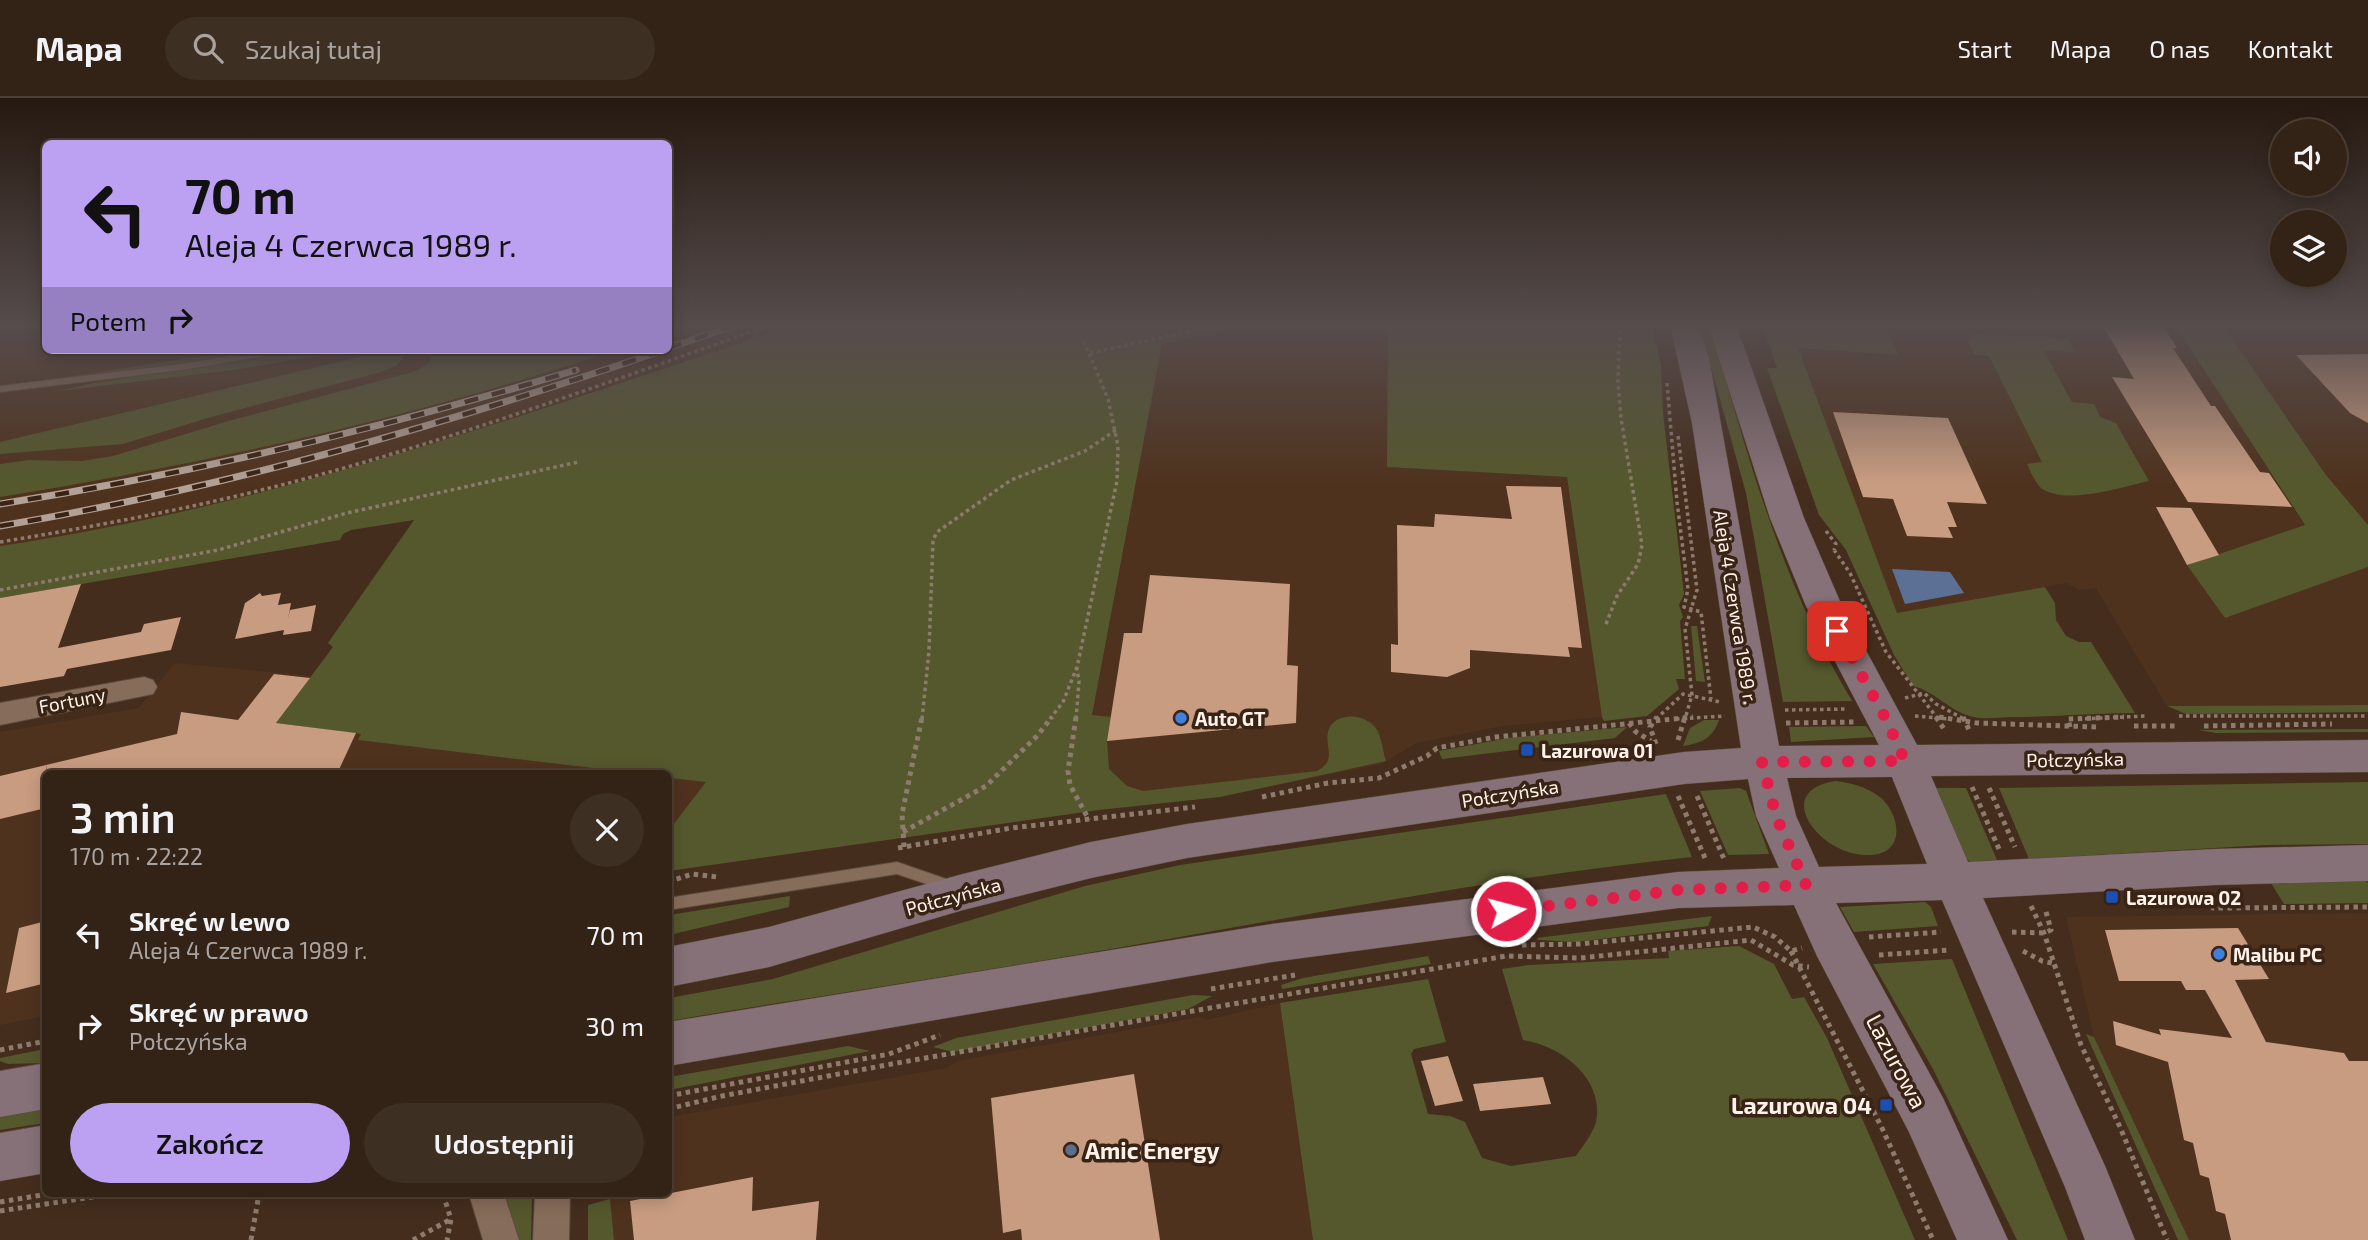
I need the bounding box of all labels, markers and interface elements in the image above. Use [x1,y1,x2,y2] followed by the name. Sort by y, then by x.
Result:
[165,17,655,80] search box
[35,28,123,68] text: Mapa
[189,29,227,67] icon: search
[245,33,382,64] text: Szukaj tutaj
[1957,34,2012,63] text: Start
[2050,34,2111,63] text: Mapa
[2149,34,2210,63] text: O nas
[2248,34,2333,63] text: Kontakt
[2270,119,2347,287] map controls
[2270,119,2347,196] button: sound
[185,165,296,224] text: 70 m
[70,168,161,259] icon: left
[2270,210,2347,287] button: layers
[185,225,517,263] text: Aleja 4 Czerwca 1989 r.
[161,301,199,339] icon: right
[70,305,147,336] text: Potem
[1709,508,1763,706] street label: Aleja 4 Czerwca 1989 r.
[1807,601,1867,661] pin
[1818,612,1856,650] icon: arrive
[37,682,107,718] street label: Fortuny
[1195,707,1266,730] place label: Auto GT
[1173,710,1189,726] marker: Auto GT
[1541,739,1654,762] place label: Lazurowa 01
[1519,742,1535,758] marker: Lazurowa 01
[2026,747,2124,771] street label: Połczyńska
[1460,774,1560,812] street label: Połczyńska
[70,791,176,841] text: 3 min
[570,793,644,867] button: close
[70,842,203,870] text: 170 m · 22:22
[903,872,1003,920] street label: Połczyńska
[1469,874,1543,948] position arrow
[2126,886,2241,909] place label: Lazurowa 02
[2104,889,2120,905] marker: Lazurowa 02
[129,905,290,936] text: Skręć w lewo
[70,916,108,954] icon: left
[586,919,644,950] text: 70 m
[129,936,367,964] text: Aleja 4 Czerwca 1989 r.
[2233,943,2322,966] place label: Malibu PC
[2211,946,2227,962] marker: Malibu PC
[129,996,309,1027] text: Skręć w prawo
[70,1007,108,1045] icon: right
[1861,1009,1933,1113] street label: Lazurowa
[585,1010,644,1041] text: 30 m
[129,1027,248,1055] text: Połczyńska
[1731,1091,1872,1119] place label: Lazurowa 04
[1878,1097,1894,1113] marker: Lazurowa 04
[70,1103,350,1183] button: Zakończ
[364,1103,644,1183] button: Udostępnij
[1085,1136,1220,1164] place label: Amic Energy
[1063,1142,1079,1158] marker: Amic Energy

